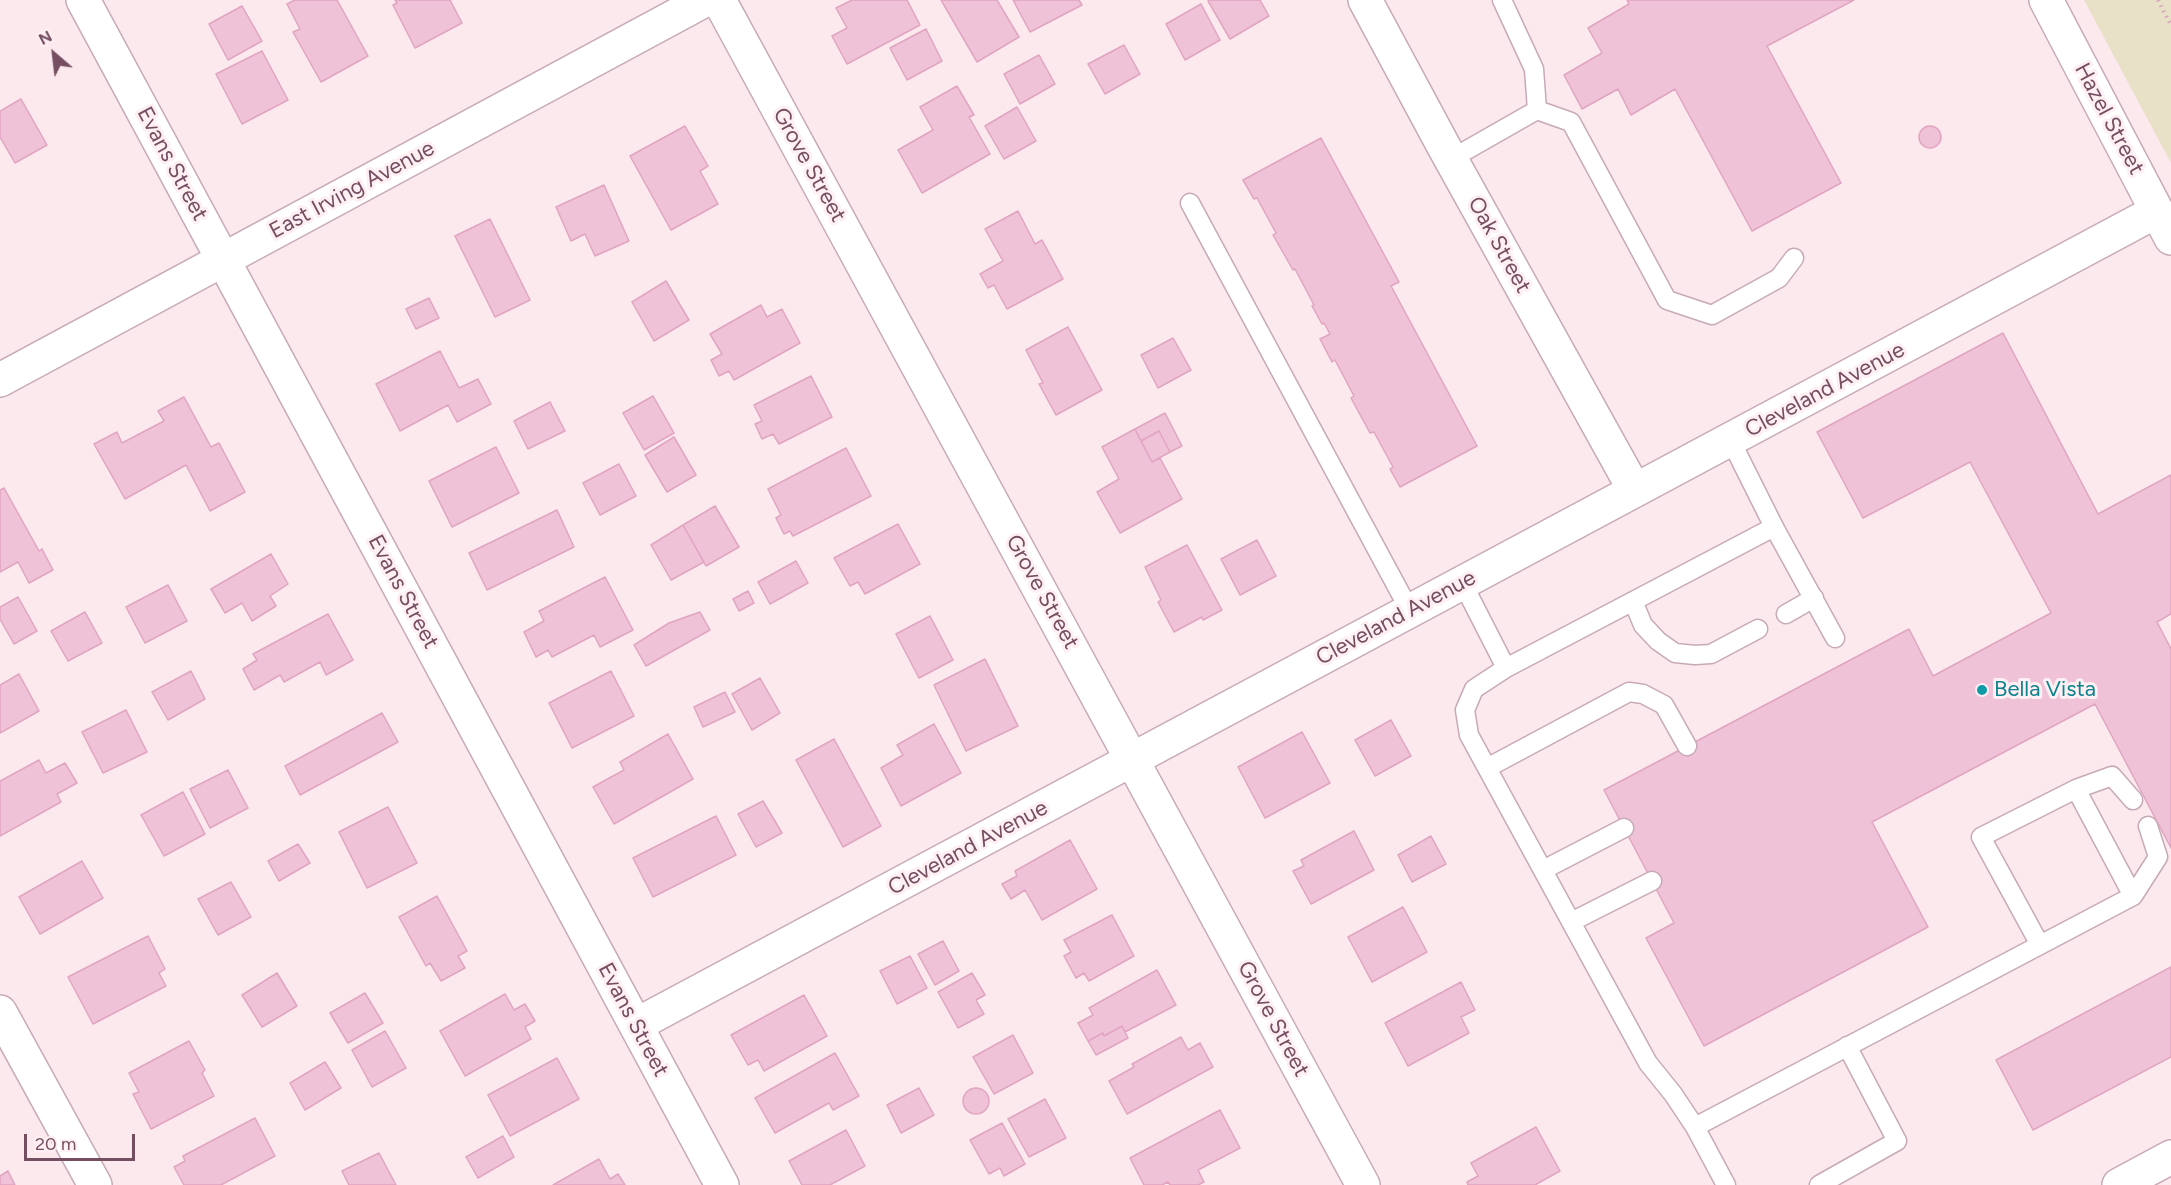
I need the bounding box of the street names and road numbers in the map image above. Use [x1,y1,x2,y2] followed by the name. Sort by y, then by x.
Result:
[2069,59,2149,179] street label: Hazel Street
[131,103,213,225] street label: Evans Street
[767,103,851,227] street label: Grove Street
[265,135,439,245] street label: East Irving Avenue
[1462,192,1536,298] street label: Oak Street
[1741,337,1909,443] street label: Cleveland Avenue
[1000,530,1084,654] street label: Grove Street
[362,531,444,653] street label: Evans Street
[1312,565,1480,671] street label: Cleveland Avenue
[884,795,1052,901] street label: Cleveland Avenue
[1232,957,1314,1081] street label: Grove Street
[592,959,674,1081] street label: Evans Street

